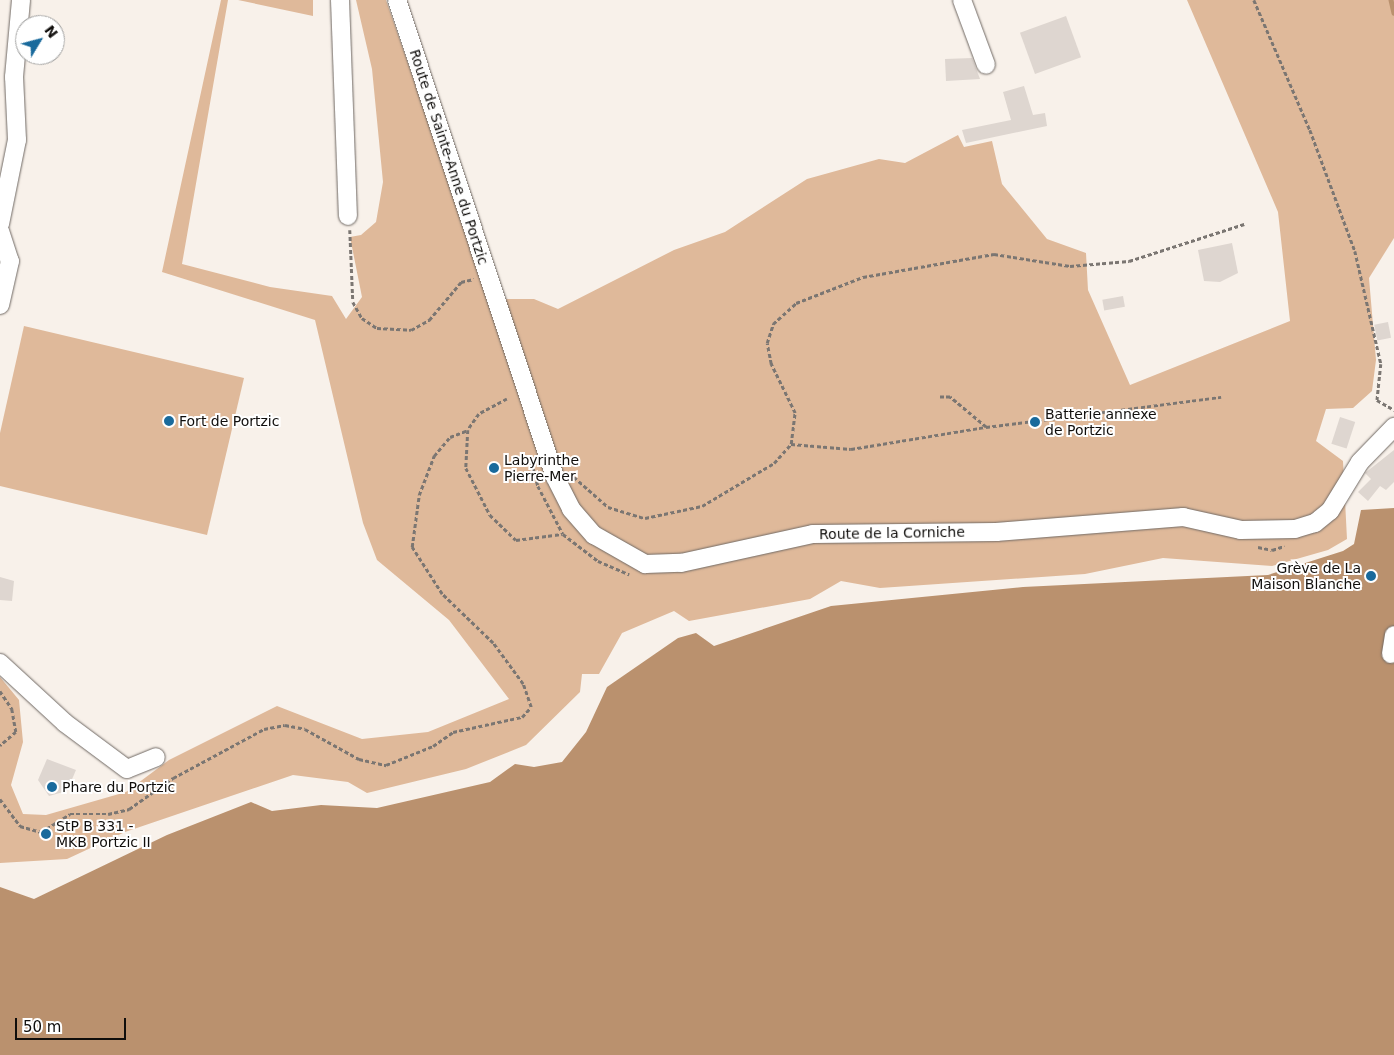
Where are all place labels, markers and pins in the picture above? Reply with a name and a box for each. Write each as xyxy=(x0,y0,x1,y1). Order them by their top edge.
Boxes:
place label: Batterie annexe de Portzic xyxy=(1045,406,1157,438)
place label: Fort de Portzic xyxy=(179,413,279,429)
marker: Fort de Portzic xyxy=(163,415,175,427)
marker: Batterie annexe de Portzic xyxy=(1029,416,1041,428)
place label: Labyrinthe Pierre-Mer xyxy=(504,452,579,484)
marker: Labyrinthe Pierre-Mer xyxy=(488,462,500,474)
place label: Grève de La Maison Blanche xyxy=(1251,560,1361,592)
marker: Grève de La Maison Blanche xyxy=(1365,570,1377,582)
place label: Phare du Portzic xyxy=(62,779,175,795)
marker: Phare du Portzic xyxy=(46,781,58,793)
place label: StP B 331 - MKB Portzic II xyxy=(56,818,151,850)
marker: StP B 331 - MKB Portzic II xyxy=(40,828,52,840)

